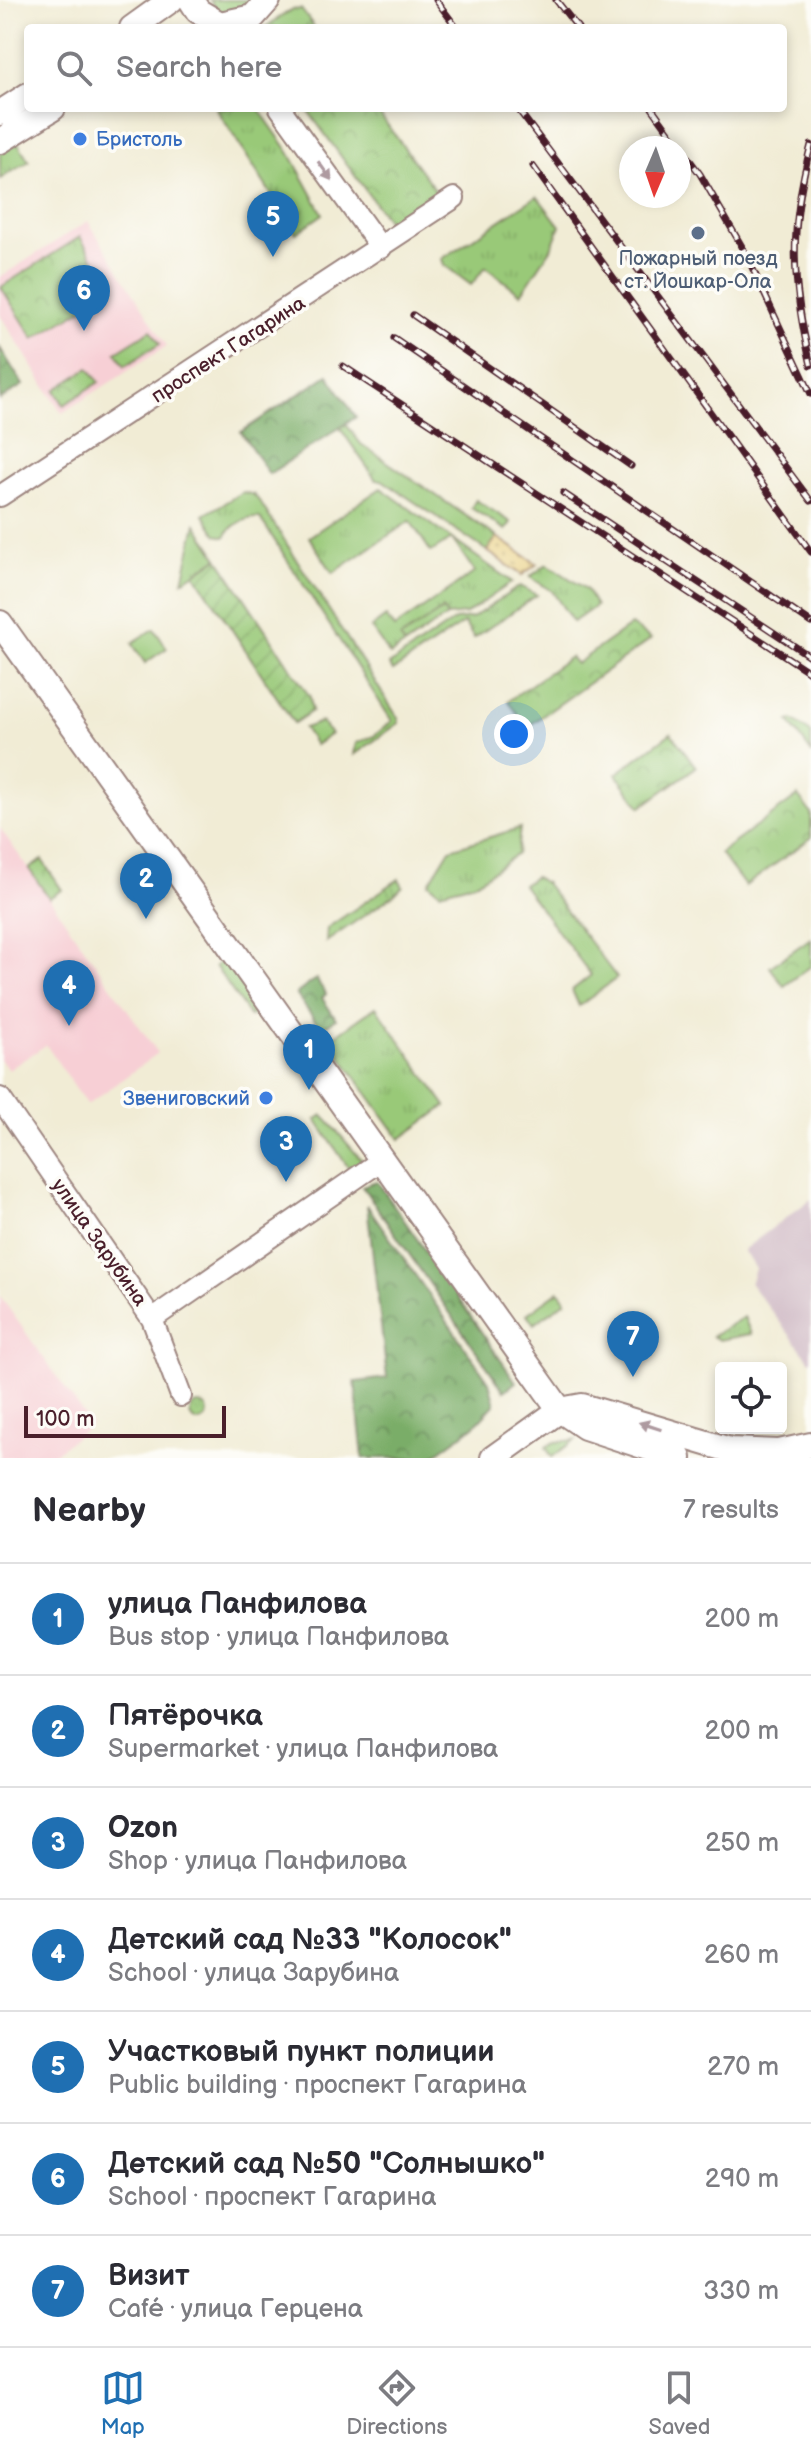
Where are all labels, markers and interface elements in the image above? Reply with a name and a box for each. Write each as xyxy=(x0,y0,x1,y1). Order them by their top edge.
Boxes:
search box xyxy=(24,24,787,112)
icon: search xyxy=(52,46,96,90)
text: Search here xyxy=(116,50,282,86)
place label: Бристоль xyxy=(96,128,183,152)
marker: Бристоль xyxy=(71,130,89,148)
north arrow xyxy=(619,136,691,208)
one-way arrow xyxy=(317,161,333,182)
pin: 5 xyxy=(247,191,299,257)
marker: Пожарный поезд ст. Йошкар-Ола xyxy=(689,224,707,242)
place label: Пожарный поезд ст. Йошкар-Ола xyxy=(618,247,778,294)
pin: 6 xyxy=(58,265,110,331)
street label: проспект Гагарина xyxy=(147,291,310,409)
your location xyxy=(494,714,534,754)
pin: 2 xyxy=(120,853,172,919)
pin: 4 xyxy=(43,960,95,1026)
pin: 1 xyxy=(283,1024,335,1090)
place label: Звениговский xyxy=(123,1087,250,1111)
marker: Звениговский xyxy=(257,1089,275,1107)
pin: 3 xyxy=(260,1116,312,1182)
street label: улица Зарубина xyxy=(46,1174,152,1311)
pin: 7 xyxy=(607,1311,659,1377)
map controls xyxy=(715,1362,787,1434)
button: locate xyxy=(715,1362,787,1434)
scale bar xyxy=(24,1402,226,1438)
text: 100 m xyxy=(36,1406,95,1433)
one-way arrow xyxy=(638,1419,662,1432)
text: Nearby xyxy=(32,1490,146,1531)
text: 7 results xyxy=(683,1495,779,1526)
text: улица Панфилова xyxy=(108,1586,367,1622)
text: 1 xyxy=(53,1604,63,1635)
text: 200 m xyxy=(705,1604,779,1635)
text: Bus stop · улица Панфилова xyxy=(108,1622,449,1653)
text: Пятёрочка xyxy=(108,1698,263,1734)
text: 2 xyxy=(50,1716,66,1747)
text: 200 m xyxy=(705,1716,779,1747)
text: Supermarket · улица Панфилова xyxy=(108,1734,498,1765)
text: Ozon xyxy=(108,1810,178,1846)
text: 3 xyxy=(50,1828,66,1859)
text: 250 m xyxy=(705,1828,779,1859)
text: Shop · улица Панфилова xyxy=(108,1846,407,1877)
text: Детский сад №33 "Колосок" xyxy=(108,1922,512,1958)
text: 4 xyxy=(50,1940,66,1971)
text: 260 m xyxy=(704,1940,779,1971)
text: School · улица Зарубина xyxy=(108,1958,399,1989)
text: Участковый пункт полиции xyxy=(108,2034,494,2070)
text: 5 xyxy=(50,2052,66,2083)
text: 270 m xyxy=(707,2052,779,2083)
text: Public building · проспект Гагарина xyxy=(108,2070,527,2101)
text: Детский сад №50 "Солнышко" xyxy=(108,2146,545,2182)
text: 6 xyxy=(50,2164,66,2195)
text: 290 m xyxy=(705,2164,779,2195)
text: School · проспект Гагарина xyxy=(108,2182,437,2213)
text: Визит xyxy=(108,2258,190,2294)
text: 7 xyxy=(51,2276,65,2307)
text: 330 m xyxy=(703,2276,779,2307)
text: Café · улица Герцена xyxy=(108,2294,363,2325)
tab: Map xyxy=(101,2366,145,2441)
tab: Directions xyxy=(346,2366,447,2441)
tab: Saved xyxy=(649,2366,710,2441)

